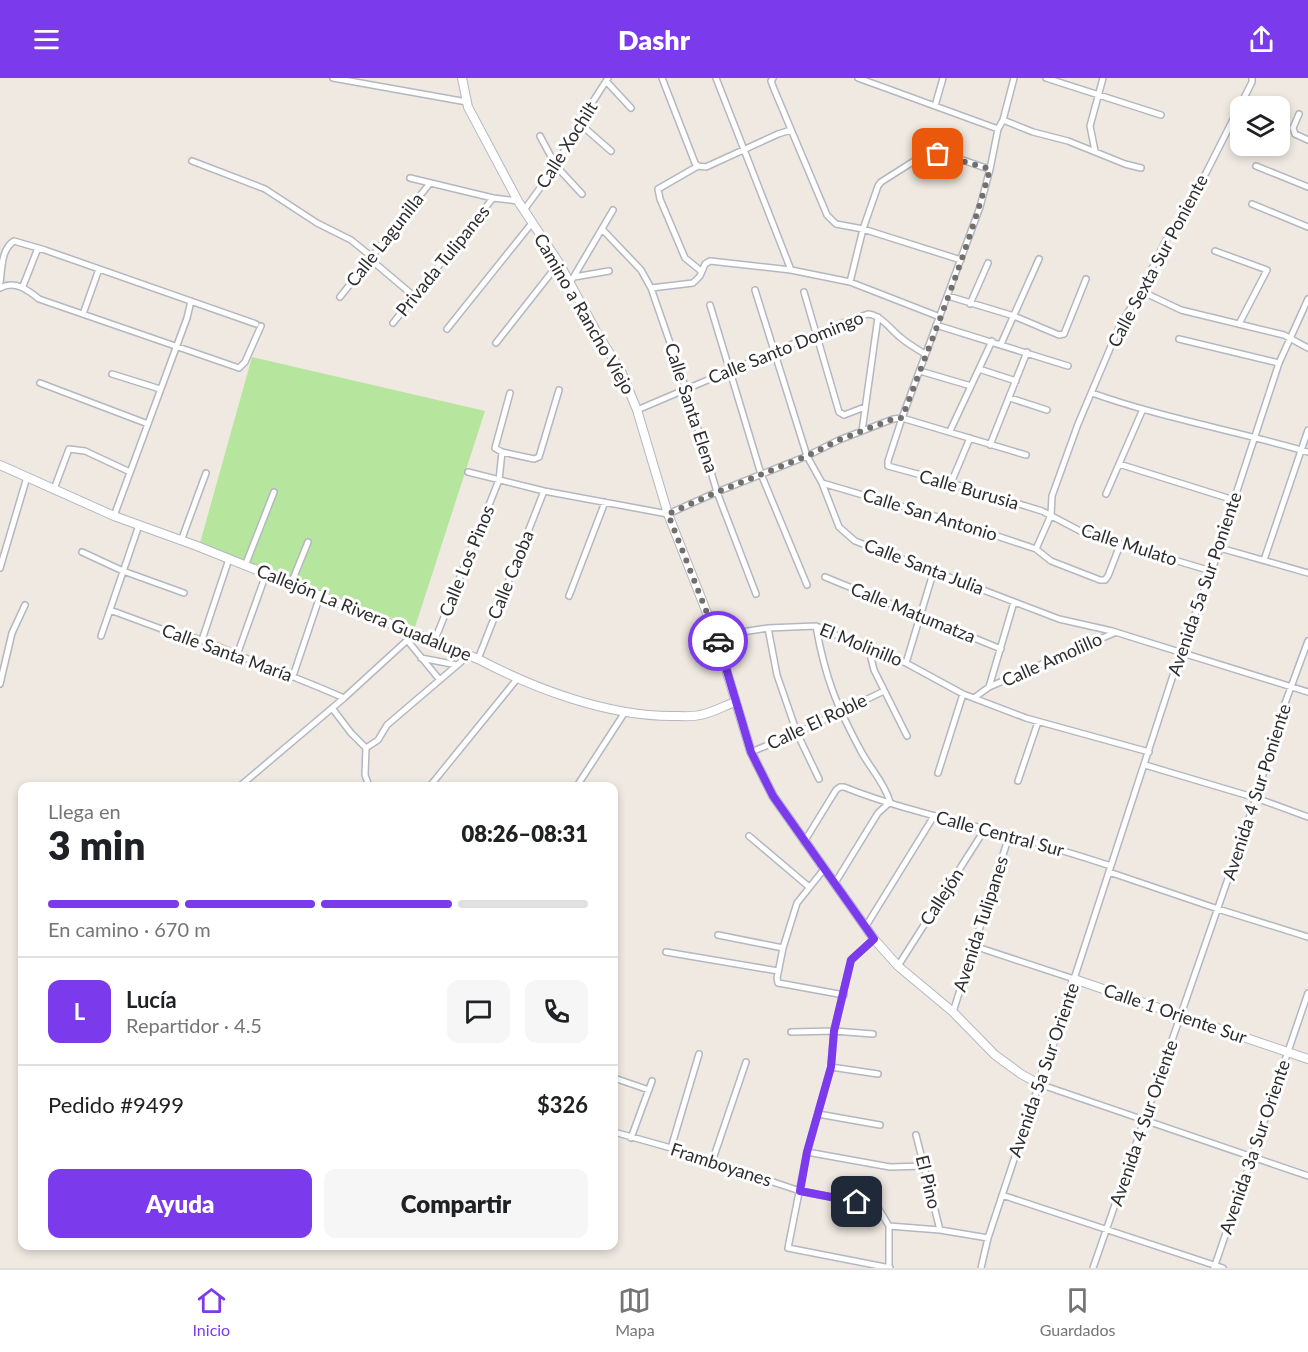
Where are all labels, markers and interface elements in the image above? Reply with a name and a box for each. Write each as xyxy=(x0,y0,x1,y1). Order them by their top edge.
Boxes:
icon: menu xyxy=(30,23,63,56)
text: Dashr xyxy=(618,23,690,56)
icon: share xyxy=(1245,23,1278,56)
street label: Calle Xochilt xyxy=(531,96,602,192)
map controls xyxy=(1230,96,1290,156)
button: layers xyxy=(1230,96,1290,156)
pin xyxy=(912,128,963,179)
icon: bag xyxy=(921,137,954,170)
street label: Calle Sexta Sur Poniente xyxy=(1102,170,1212,351)
street label: Calle Lagunilla xyxy=(341,188,428,291)
street label: Privada Tulipanes xyxy=(391,200,494,320)
street label: Camino a Rancho Viejo xyxy=(530,229,640,398)
street label: Calle Santo Domingo xyxy=(705,306,867,388)
street label: Calle Santa Elena xyxy=(661,340,723,475)
street label: Calle Burusia xyxy=(917,464,1022,514)
street label: Calle San Antonio xyxy=(860,483,1000,545)
street label: Avenida 5a Sur Poniente xyxy=(1162,489,1246,678)
street label: Calle Los Pinos xyxy=(434,502,498,619)
street label: Calle Mulato xyxy=(1078,518,1180,570)
street label: Calle Caoba xyxy=(482,527,538,622)
street label: Calle Santa Julia xyxy=(861,533,987,599)
street label: Callejón La Rivera Guadalupe xyxy=(254,559,475,665)
street label: Calle Matumatza xyxy=(848,577,979,647)
courier xyxy=(688,611,748,671)
street label: El Molinillo xyxy=(817,617,906,671)
street label: Calle Santa María xyxy=(159,618,296,686)
icon: car xyxy=(702,625,735,658)
street label: Calle Amolillo xyxy=(998,627,1105,691)
street label: Calle El Roble xyxy=(763,688,870,754)
street label: Avenida 4 Sur Poniente xyxy=(1217,701,1295,882)
text: Llega en xyxy=(48,799,121,823)
street label: Calle Central Sur xyxy=(934,805,1067,861)
text: 08:26–08:31 xyxy=(462,820,588,847)
text: 3 min xyxy=(48,822,145,868)
street label: Avenida Tulipanes xyxy=(948,853,1012,994)
street label: Callejón xyxy=(915,864,968,929)
text: En camino · 670 m xyxy=(48,917,211,941)
street label: Calle 1 Oriente Sur xyxy=(1101,978,1250,1048)
button: chat xyxy=(447,980,510,1043)
button: phone xyxy=(525,980,588,1043)
street label: Avenida 5a Sur Oriente xyxy=(1003,980,1083,1160)
text: Lucía xyxy=(126,986,177,1013)
text: L xyxy=(74,998,85,1025)
text: Repartidor · 4.5 xyxy=(126,1013,262,1037)
street label: Avenida 4 Sur Oriente xyxy=(1104,1037,1182,1208)
street label: Avenida 3a Sur Oriente xyxy=(1214,1057,1294,1237)
text: Pedido #9499 xyxy=(48,1091,184,1118)
text: $326 xyxy=(537,1091,588,1118)
street label: Framboyanes xyxy=(668,1137,775,1191)
street label: El Pino xyxy=(912,1153,946,1211)
button: Ayuda xyxy=(48,1169,312,1238)
button: Compartir xyxy=(324,1169,588,1238)
pin xyxy=(831,1176,882,1227)
icon: home xyxy=(840,1185,873,1218)
tab: Inicio xyxy=(193,1284,230,1339)
tab: Mapa xyxy=(615,1284,655,1339)
tab: Guardados xyxy=(1040,1284,1116,1339)

